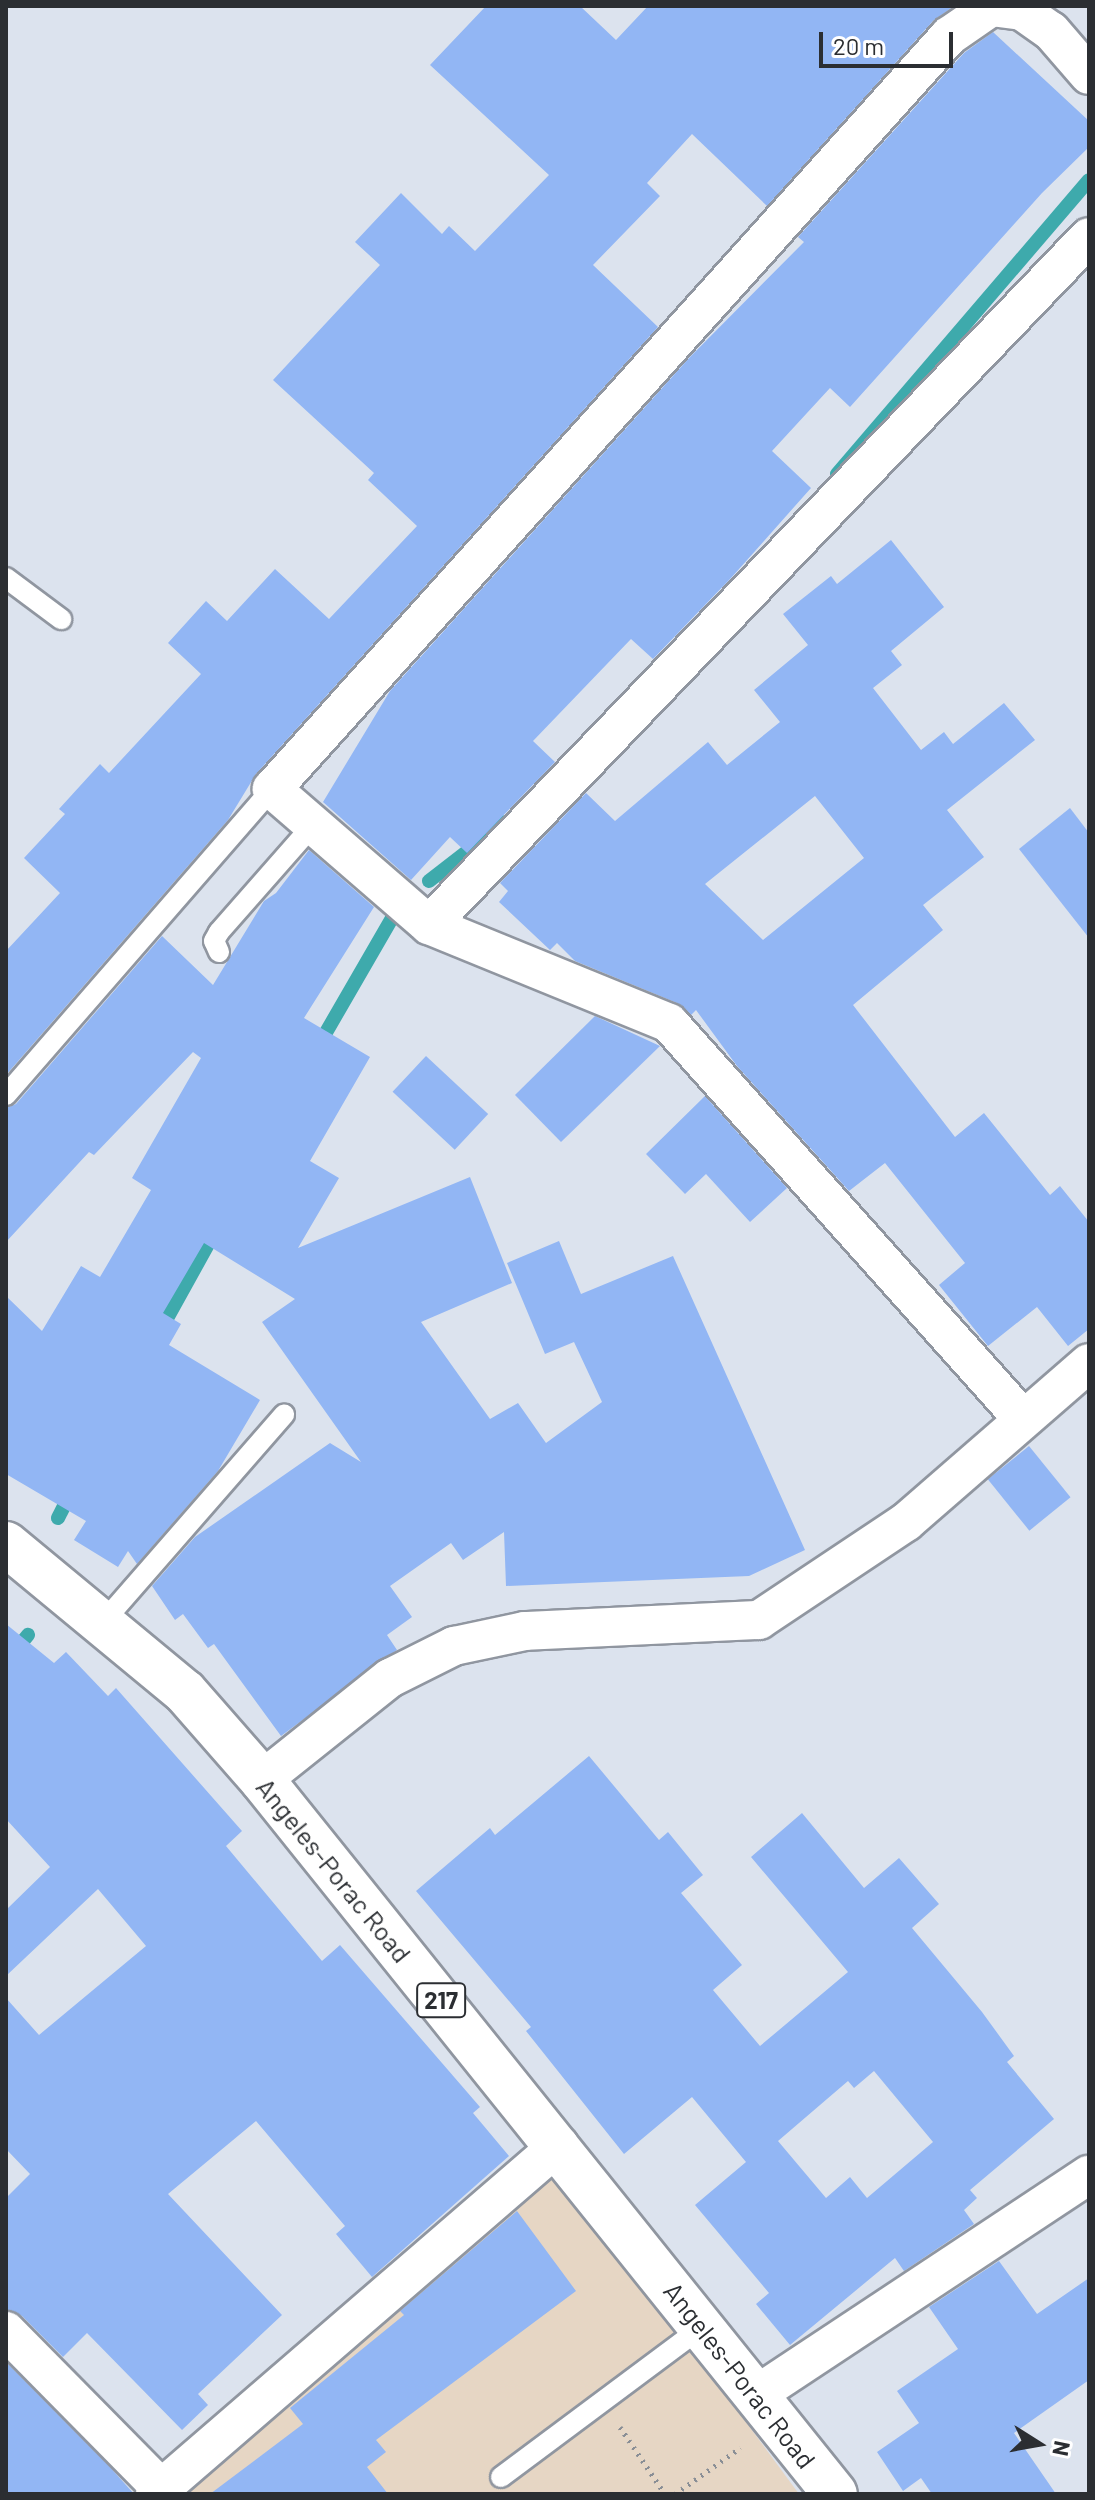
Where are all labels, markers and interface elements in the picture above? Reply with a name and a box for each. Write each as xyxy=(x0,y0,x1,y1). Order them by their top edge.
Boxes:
scale bar xyxy=(823,16,957,66)
text: 20 m xyxy=(833,31,884,60)
street label: Angeles-Porac Road xyxy=(250,1772,418,1968)
road number: 217 xyxy=(415,1980,467,2020)
street label: Angeles-Porac Road xyxy=(658,2276,822,2474)
north arrow xyxy=(999,2404,1079,2484)
text: N xyxy=(1048,2439,1077,2458)

